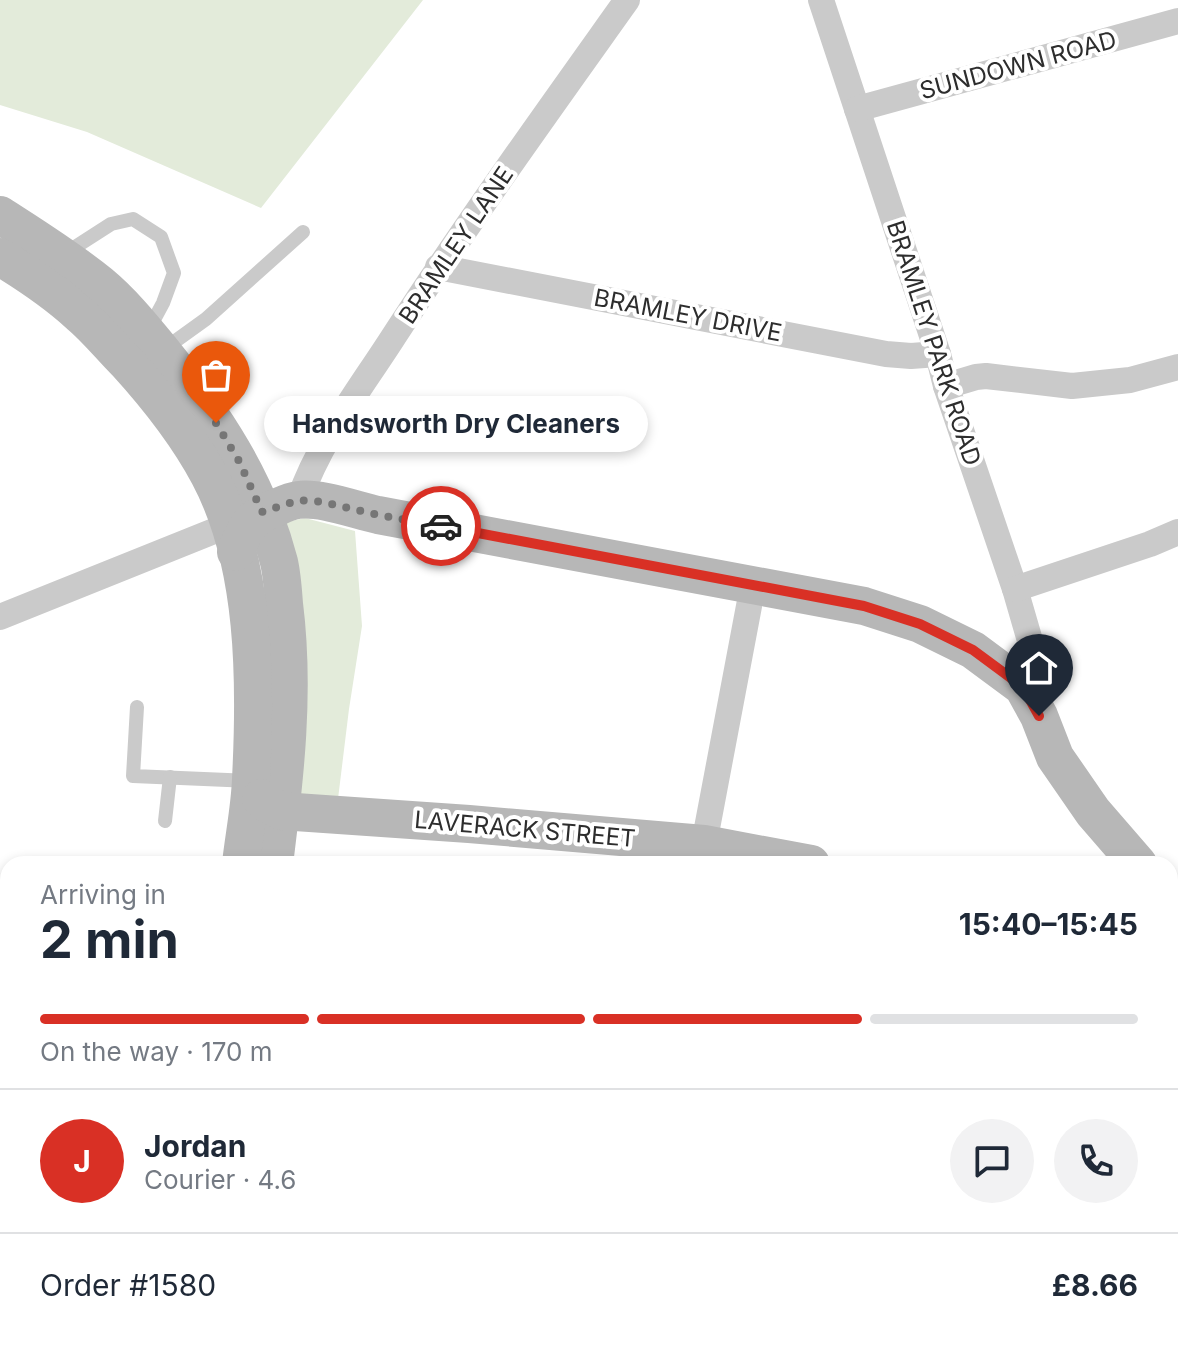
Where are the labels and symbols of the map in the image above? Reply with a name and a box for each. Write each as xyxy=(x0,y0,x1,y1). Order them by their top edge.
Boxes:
street label: SUNDOWN ROAD xyxy=(917,25,1119,105)
street label: BRAMLEY LANE xyxy=(393,161,519,329)
street label: BRAMLEY PARK ROAD xyxy=(881,217,987,469)
street label: BRAMLEY DRIVE xyxy=(592,283,784,347)
pin xyxy=(182,341,250,423)
callout: Handsworth Dry Cleaners xyxy=(264,395,648,451)
courier xyxy=(401,486,481,566)
pin xyxy=(1005,634,1073,716)
street label: LAVERACK STREET xyxy=(413,805,637,853)

